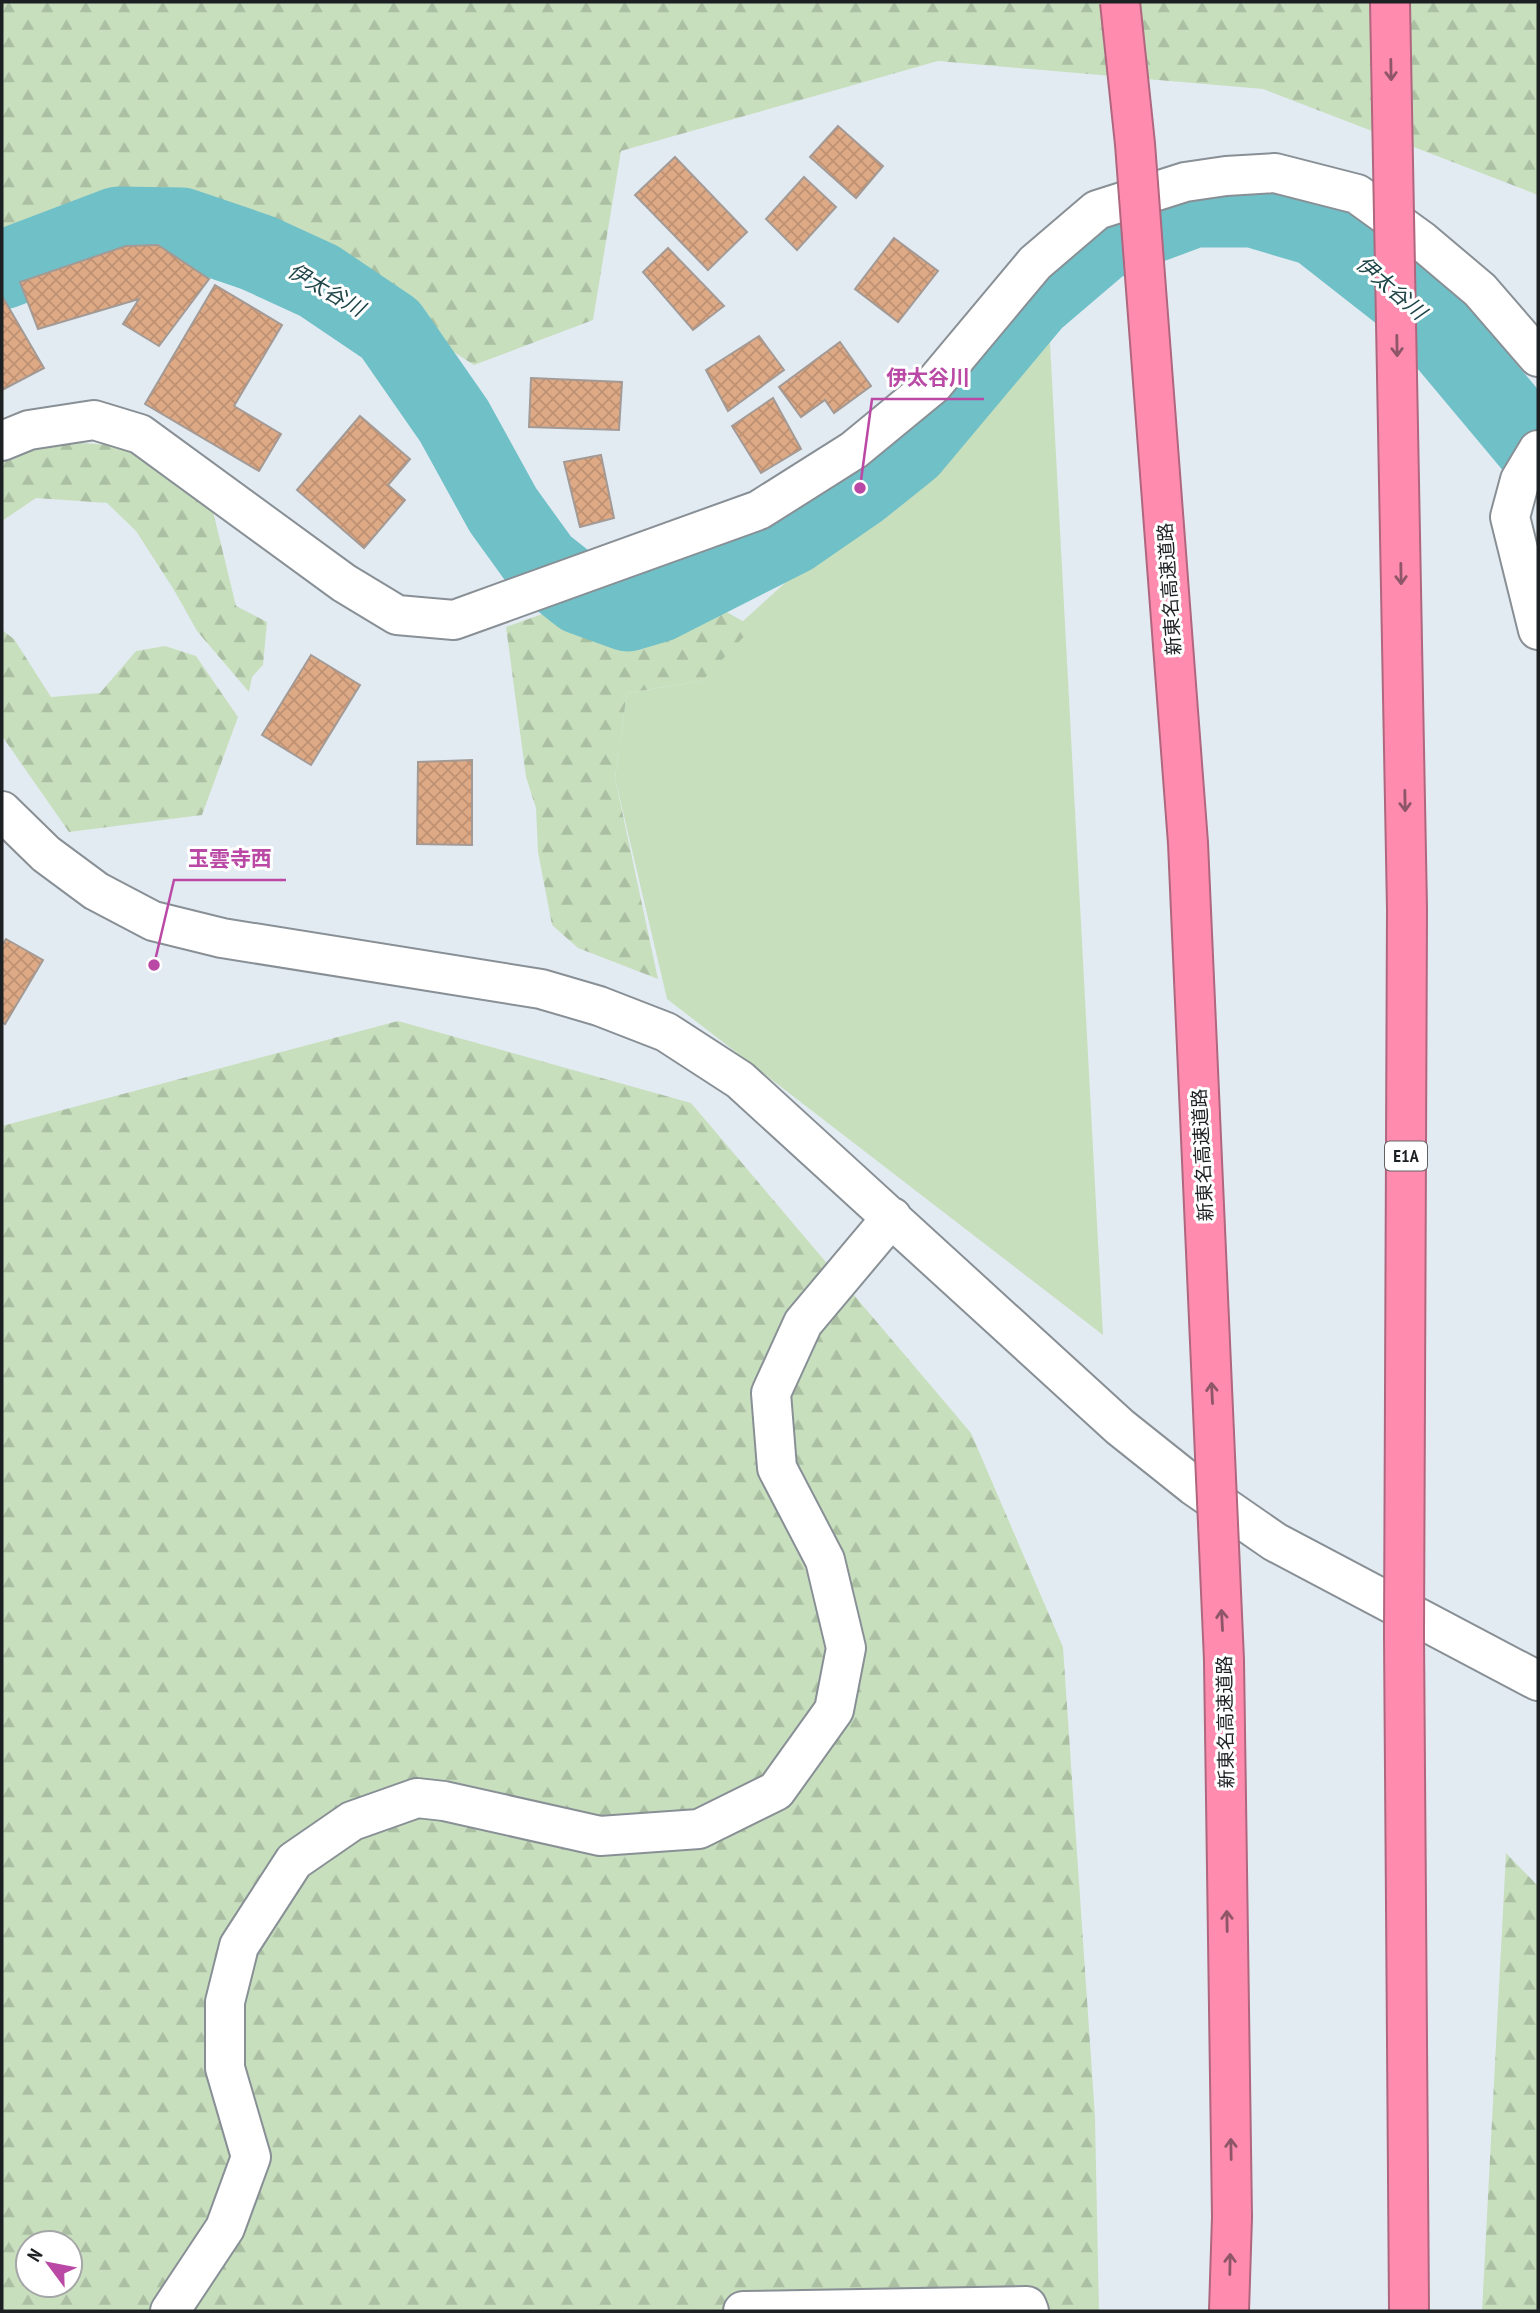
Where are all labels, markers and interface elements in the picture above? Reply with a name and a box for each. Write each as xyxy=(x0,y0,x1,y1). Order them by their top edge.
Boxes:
one-way arrow xyxy=(1385,58,1398,81)
water label: 伊太谷川 xyxy=(1351,250,1433,327)
water label: 伊太谷川 xyxy=(283,257,371,323)
one-way arrow xyxy=(1390,335,1404,358)
callout: 伊太谷川 xyxy=(872,357,984,399)
text: 伊太谷川 xyxy=(886,364,970,391)
street label: 新東名高速道路 xyxy=(1152,522,1186,656)
one-way arrow xyxy=(1394,562,1408,585)
one-way arrow xyxy=(1398,790,1412,813)
callout: 玉雲寺西 xyxy=(174,838,286,880)
text: 玉雲寺西 xyxy=(188,845,272,872)
street label: 新東名高速道路 xyxy=(1187,1088,1217,1222)
road number: E1A xyxy=(1385,1142,1427,1170)
one-way arrow xyxy=(1206,1382,1219,1405)
one-way arrow xyxy=(1216,1609,1229,1632)
street label: 新東名高速道路 xyxy=(1212,1655,1238,1789)
one-way arrow xyxy=(1221,1910,1234,1933)
one-way arrow xyxy=(1224,2137,1237,2160)
north arrow xyxy=(14,2229,84,2299)
text: N xyxy=(22,2244,47,2266)
one-way arrow xyxy=(1224,2253,1237,2276)

